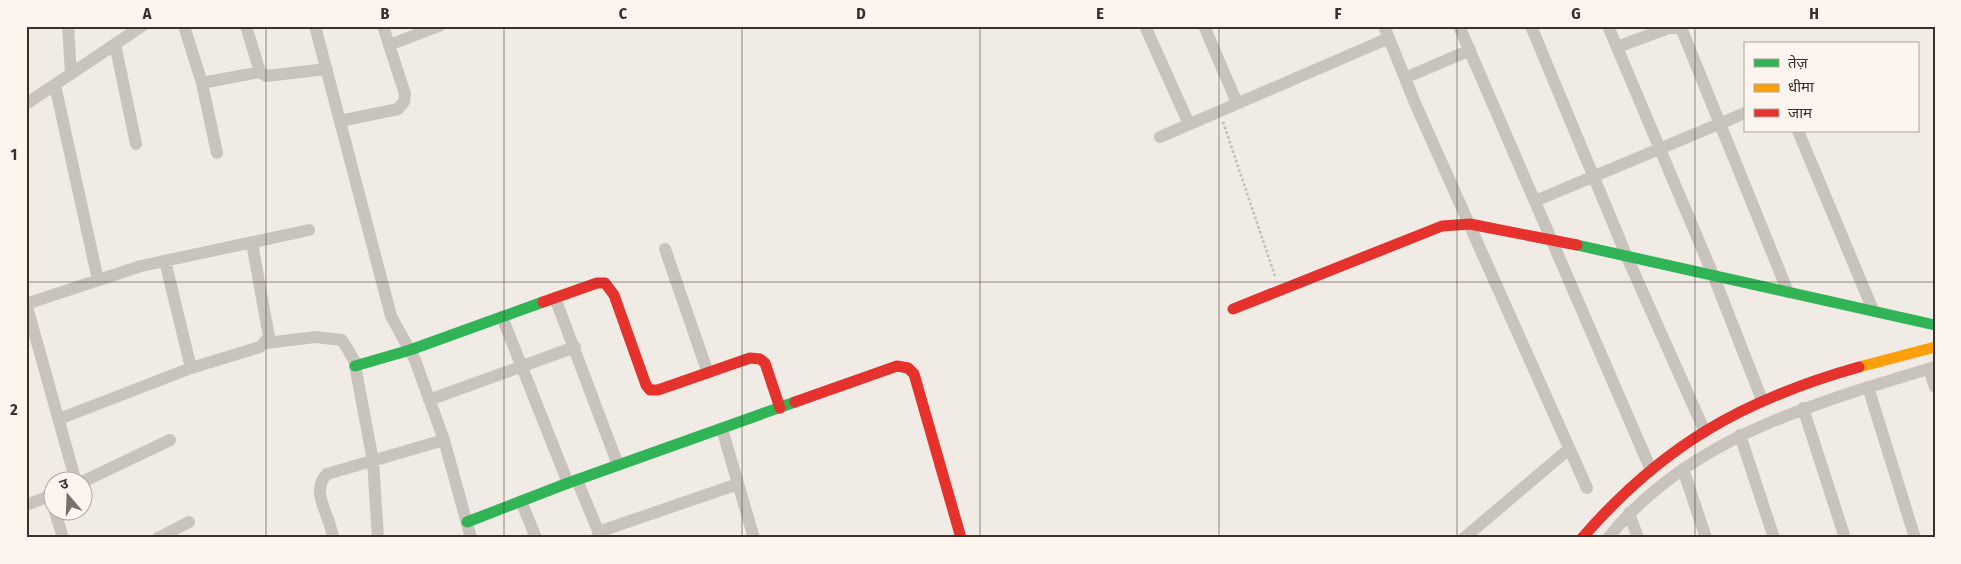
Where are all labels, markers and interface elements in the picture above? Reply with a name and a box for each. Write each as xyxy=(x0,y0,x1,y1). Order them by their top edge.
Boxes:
text: A xyxy=(142,4,152,23)
text: B xyxy=(381,4,390,23)
text: C xyxy=(619,4,628,23)
text: D xyxy=(856,4,866,23)
text: E xyxy=(1096,4,1104,23)
text: F xyxy=(1334,4,1342,23)
text: G xyxy=(1571,4,1581,23)
text: H xyxy=(1809,4,1819,23)
legend xyxy=(1744,42,1918,132)
text: तेज़ xyxy=(1788,54,1809,72)
text: धीमा xyxy=(1788,78,1815,96)
text: जाम xyxy=(1788,104,1813,122)
text: 1 xyxy=(11,145,17,164)
text: 2 xyxy=(9,400,18,419)
north arrow xyxy=(42,472,92,522)
text: उ xyxy=(57,475,71,494)

